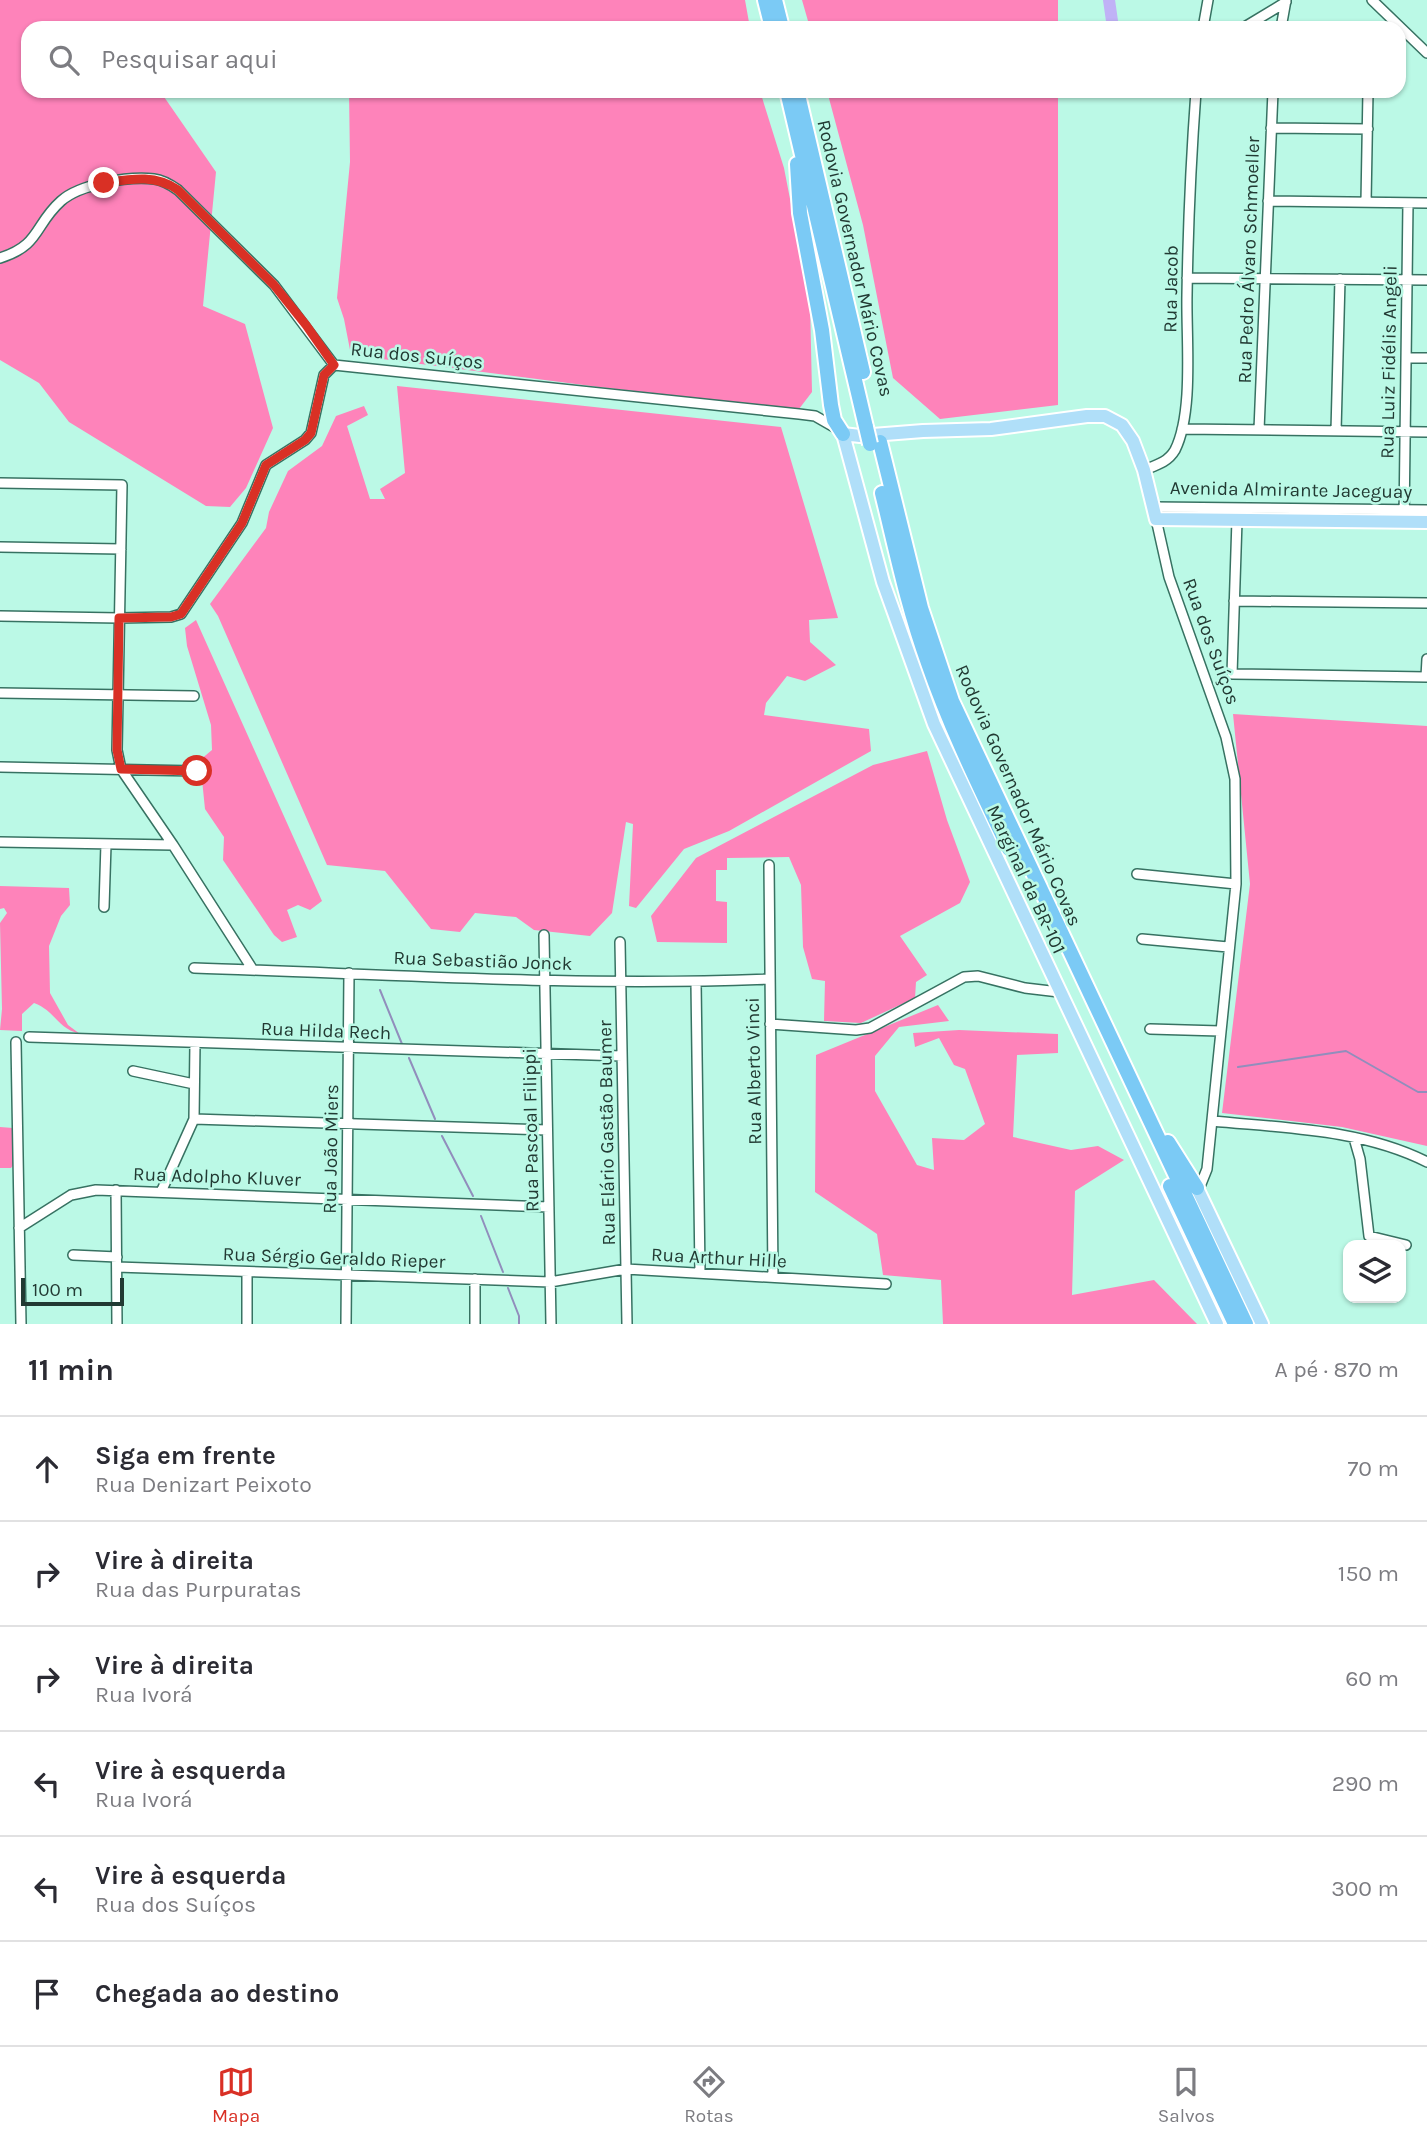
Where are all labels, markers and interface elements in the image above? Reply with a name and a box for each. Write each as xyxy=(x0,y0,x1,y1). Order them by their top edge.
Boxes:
search box xyxy=(21,21,1406,98)
icon: search xyxy=(45,41,83,79)
text: Pesquisar aqui xyxy=(101,44,278,75)
street label: Rodovia Governador Mário Covas xyxy=(812,118,898,399)
street label: Rua Pedro Álvaro Schmoeller xyxy=(1233,136,1264,384)
route end xyxy=(88,167,119,198)
street label: Rua Jacob xyxy=(1159,245,1183,333)
street label: Rua Luiz Fidélis Angeli xyxy=(1376,265,1402,459)
street label: Rua dos Suíços xyxy=(350,338,484,374)
street label: Avenida Almirante Jaceguay xyxy=(1170,477,1412,503)
street label: Rua dos Suíços xyxy=(1178,575,1244,708)
street label: Rodovia Governador Mário Covas xyxy=(950,661,1086,929)
route start xyxy=(181,755,212,786)
street label: Marginal da BR-101 xyxy=(982,802,1070,957)
street label: Rua Sebastião Jonck xyxy=(393,947,573,975)
street label: Rua Alberto Vinci xyxy=(742,997,766,1145)
street label: Rua Hilda Rech xyxy=(260,1018,392,1044)
street label: Rua Elário Gastão Baumer xyxy=(594,1020,620,1246)
street label: Rua Pascoal Filippi xyxy=(519,1048,543,1212)
street label: Rua João Miers xyxy=(319,1084,343,1214)
street label: Rua Adolpho Kluver xyxy=(133,1163,301,1191)
map controls xyxy=(1343,1240,1406,1303)
button: layers xyxy=(1343,1240,1406,1303)
street label: Rua Sérgio Geraldo Rieper xyxy=(222,1243,446,1273)
street label: Rua Arthur Hille xyxy=(650,1243,788,1273)
scale bar xyxy=(21,1275,124,1307)
text: 100 m xyxy=(32,1279,83,1301)
text: 11 min xyxy=(28,1352,114,1388)
text: A pé · 870 m xyxy=(1274,1356,1399,1383)
text: Siga em frente xyxy=(95,1440,276,1471)
icon: ahead xyxy=(28,1450,66,1488)
text: 70 m xyxy=(1348,1455,1399,1482)
text: Rua Denizart Peixoto xyxy=(95,1471,312,1498)
text: Vire à direita xyxy=(95,1545,254,1576)
icon: right xyxy=(28,1555,66,1593)
text: 150 m xyxy=(1338,1560,1399,1587)
text: Rua das Purpuratas xyxy=(95,1576,302,1603)
text: Vire à direita xyxy=(95,1650,254,1681)
icon: right xyxy=(28,1660,66,1698)
text: 60 m xyxy=(1345,1665,1399,1692)
text: Rua Ivorá xyxy=(95,1681,193,1708)
text: Vire à esquerda xyxy=(95,1755,286,1786)
icon: left xyxy=(28,1765,66,1803)
text: 290 m xyxy=(1332,1770,1399,1797)
text: Rua Ivorá xyxy=(95,1786,193,1813)
text: Vire à esquerda xyxy=(95,1860,286,1891)
icon: left xyxy=(28,1870,66,1908)
text: 300 m xyxy=(1331,1875,1399,1902)
text: Rua dos Suíços xyxy=(95,1891,256,1918)
icon: arrive xyxy=(28,1975,66,2013)
text: Chegada ao destino xyxy=(95,1978,339,2009)
tab: Mapa xyxy=(212,2063,260,2127)
tab: Rotas xyxy=(684,2063,734,2127)
tab: Salvos xyxy=(1158,2063,1215,2127)

